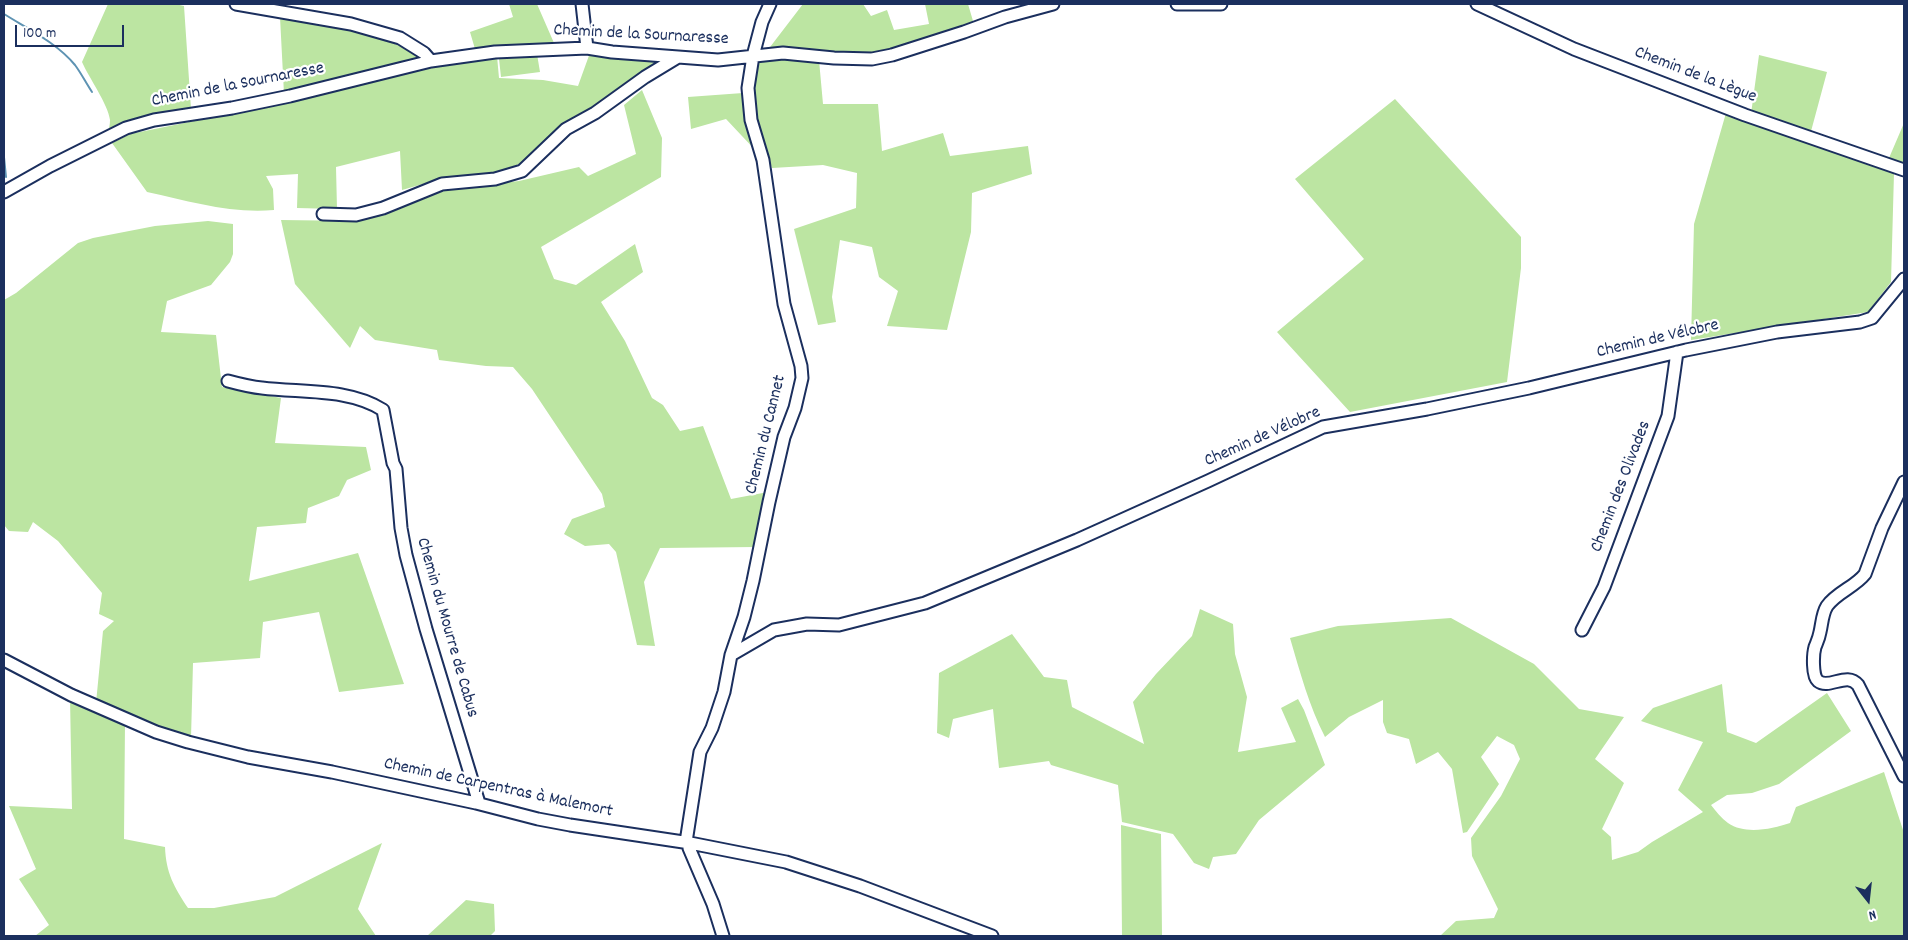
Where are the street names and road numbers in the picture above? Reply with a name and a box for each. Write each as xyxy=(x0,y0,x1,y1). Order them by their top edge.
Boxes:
street label: Chemin de la Sournaresse xyxy=(553,21,729,51)
street label: Chemin de la Lègue xyxy=(1631,43,1759,109)
street label: Chemin de la Sournaresse xyxy=(150,59,326,113)
street label: Chemin de Vélobre xyxy=(1595,315,1721,365)
street label: Chemin du Cannet xyxy=(742,373,792,497)
street label: Chemin de Vélobre xyxy=(1202,403,1324,473)
street label: Chemin des Olivades xyxy=(1587,418,1657,556)
street label: Chemin du Mourre de Cabus xyxy=(410,536,482,720)
street label: Chemin de Carpentras à Malemort xyxy=(381,754,615,824)

